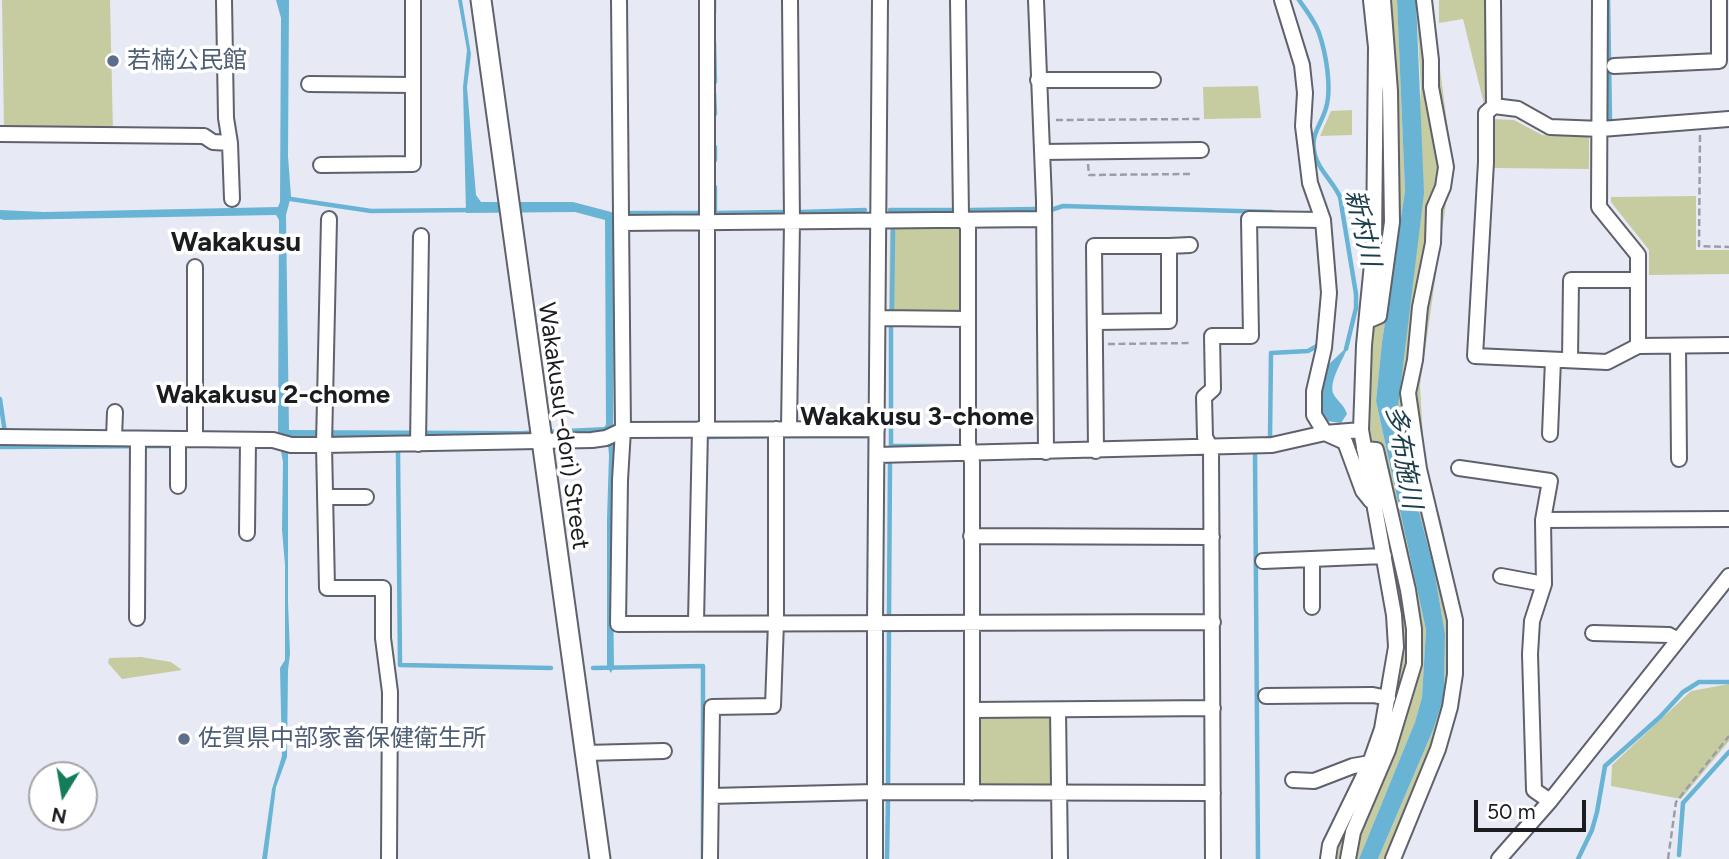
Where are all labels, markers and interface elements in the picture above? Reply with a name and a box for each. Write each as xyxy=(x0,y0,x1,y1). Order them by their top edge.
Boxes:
place label: 若楠公民館 xyxy=(127,47,247,75)
marker: 若楠公民館 xyxy=(105,53,121,69)
water label: 新村川 xyxy=(1338,186,1386,270)
district label: Wakakusu xyxy=(171,226,301,260)
street label: Wakakusu(-dori) Street xyxy=(531,301,595,551)
district label: Wakakusu 2-chome xyxy=(156,379,390,411)
district label: Wakakusu 3-chome xyxy=(800,401,1034,433)
water label: 多布施川 xyxy=(1379,403,1427,511)
place label: 佐賀県中部家畜保健衛生所 xyxy=(198,725,486,753)
marker: 佐賀県中部家畜保健衛生所 xyxy=(176,731,192,747)
north arrow xyxy=(28,761,98,831)
scale bar xyxy=(1477,786,1589,830)
text: 50 m xyxy=(1487,799,1536,824)
text: N xyxy=(50,802,69,828)

